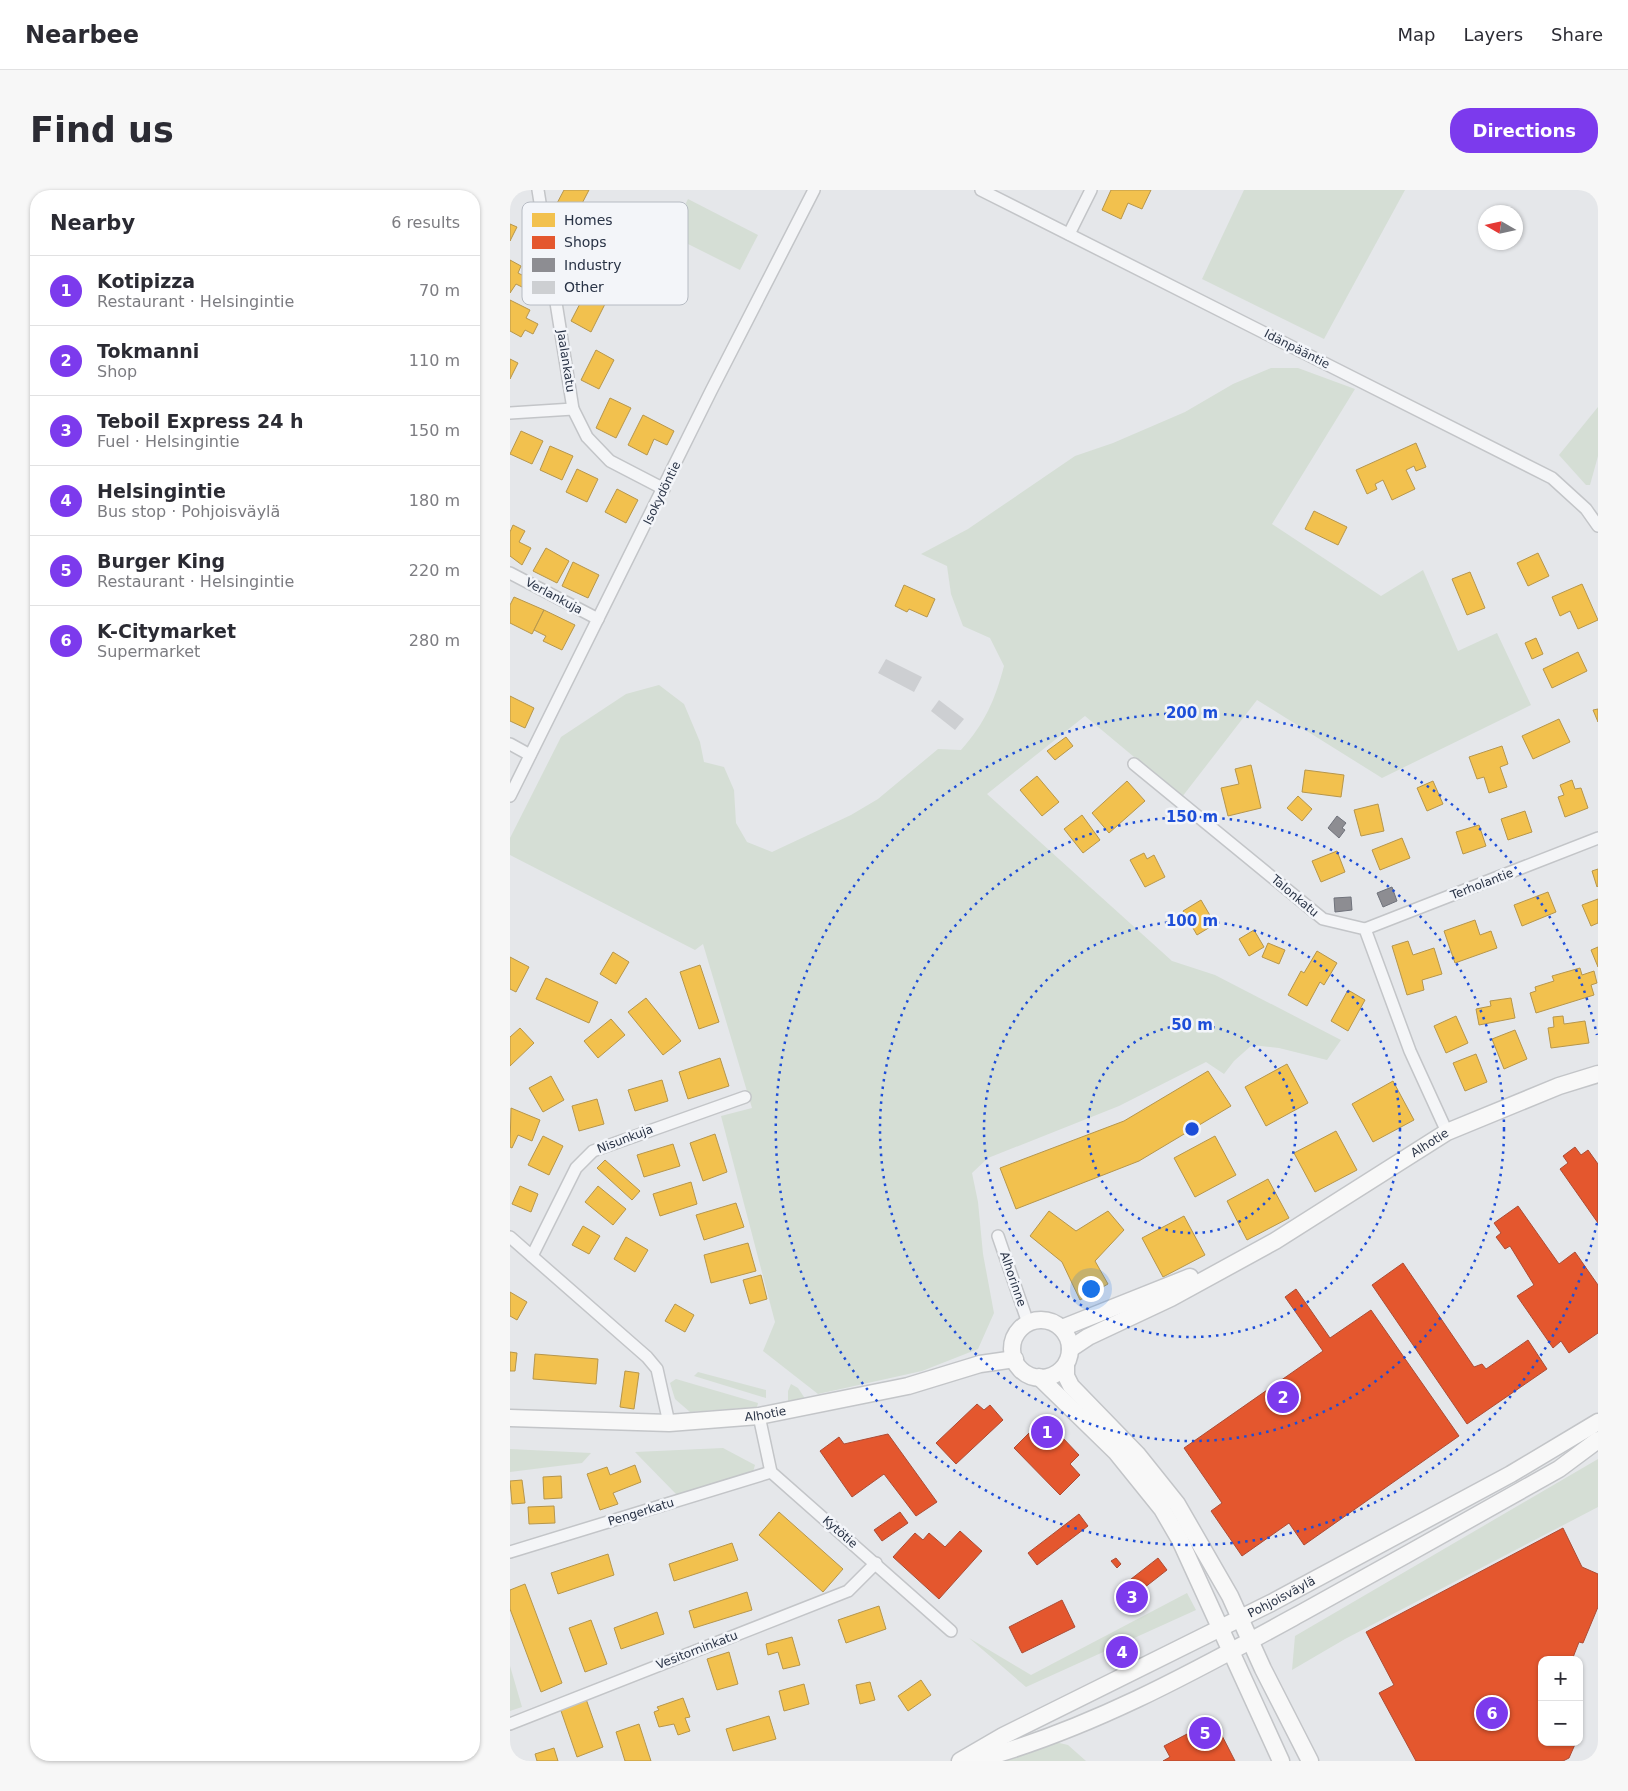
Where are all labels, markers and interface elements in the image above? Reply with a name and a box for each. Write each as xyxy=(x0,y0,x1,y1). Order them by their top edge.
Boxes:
text: Nearbee xyxy=(25,21,139,49)
text: Map xyxy=(1397,24,1435,45)
text: Layers xyxy=(1463,24,1523,45)
text: Share xyxy=(1551,24,1603,45)
button: Directions xyxy=(1450,108,1598,153)
text: Find us xyxy=(30,110,174,150)
legend xyxy=(522,202,688,305)
north arrow xyxy=(1478,205,1523,250)
text: Nearby xyxy=(50,211,135,235)
text: Homes xyxy=(564,212,613,228)
text: 6 results xyxy=(391,213,460,232)
text: Shops xyxy=(564,234,607,250)
text: Industry xyxy=(564,257,622,273)
text: Kotipizza xyxy=(97,270,195,292)
text: Other xyxy=(564,279,604,295)
text: 1 xyxy=(60,281,72,300)
text: 70 m xyxy=(419,281,460,300)
text: Restaurant · Helsingintie xyxy=(97,292,294,311)
street label: Idänpääntie xyxy=(1262,327,1332,371)
street label: Jaalankatu xyxy=(554,328,578,393)
text: Tokmanni xyxy=(97,340,199,362)
text: 2 xyxy=(60,351,72,370)
text: 110 m xyxy=(409,351,460,370)
text: Shop xyxy=(97,362,137,381)
text: Teboil Express 24 h xyxy=(97,410,304,432)
text: 3 xyxy=(60,421,72,440)
text: 150 m xyxy=(409,421,460,440)
text: Fuel · Helsingintie xyxy=(97,432,240,451)
street label: Isokydöntie xyxy=(641,459,683,527)
text: Helsingintie xyxy=(97,480,226,502)
text: 4 xyxy=(60,491,72,510)
text: 180 m xyxy=(409,491,460,510)
text: Bus stop · Pohjoisväylä xyxy=(97,502,280,521)
text: Burger King xyxy=(97,550,225,572)
text: 5 xyxy=(60,561,72,580)
text: 220 m xyxy=(409,561,460,580)
text: Restaurant · Helsingintie xyxy=(97,572,294,591)
street label: Verlankuja xyxy=(523,575,585,617)
text: K-Citymarket xyxy=(97,620,236,642)
text: 6 xyxy=(60,631,72,650)
text: 280 m xyxy=(409,631,460,650)
text: Supermarket xyxy=(97,642,200,661)
text: 200 m xyxy=(1166,704,1218,722)
text: 150 m xyxy=(1166,808,1218,826)
street label: Terholantie xyxy=(1448,866,1515,903)
street label: Talonkatu xyxy=(1268,872,1321,920)
text: 100 m xyxy=(1166,912,1218,930)
text: 50 m xyxy=(1171,1016,1213,1034)
centre of rings xyxy=(1183,1120,1201,1138)
street label: Nisunkuja xyxy=(595,1122,655,1156)
street label: Alhotie xyxy=(1408,1126,1451,1160)
street label: Alhorinne xyxy=(997,1250,1029,1308)
your location xyxy=(1078,1276,1104,1302)
pin: 2 xyxy=(1267,1378,1299,1416)
street label: Alhotie xyxy=(744,1404,787,1424)
pin: 1 xyxy=(1031,1413,1063,1451)
street label: Pengerkatu xyxy=(606,1495,676,1529)
street label: Kytötie xyxy=(820,1513,860,1551)
street label: Pohjoisväylä xyxy=(1245,1574,1318,1620)
pin: 3 xyxy=(1116,1578,1148,1616)
street label: Vesitorninkatu xyxy=(654,1628,740,1672)
pin: 4 xyxy=(1106,1633,1138,1671)
map controls xyxy=(1538,1656,1583,1746)
button: + xyxy=(1538,1656,1583,1701)
pin: 6 xyxy=(1476,1694,1508,1732)
button: − xyxy=(1538,1701,1583,1746)
pin: 5 xyxy=(1189,1714,1221,1752)

